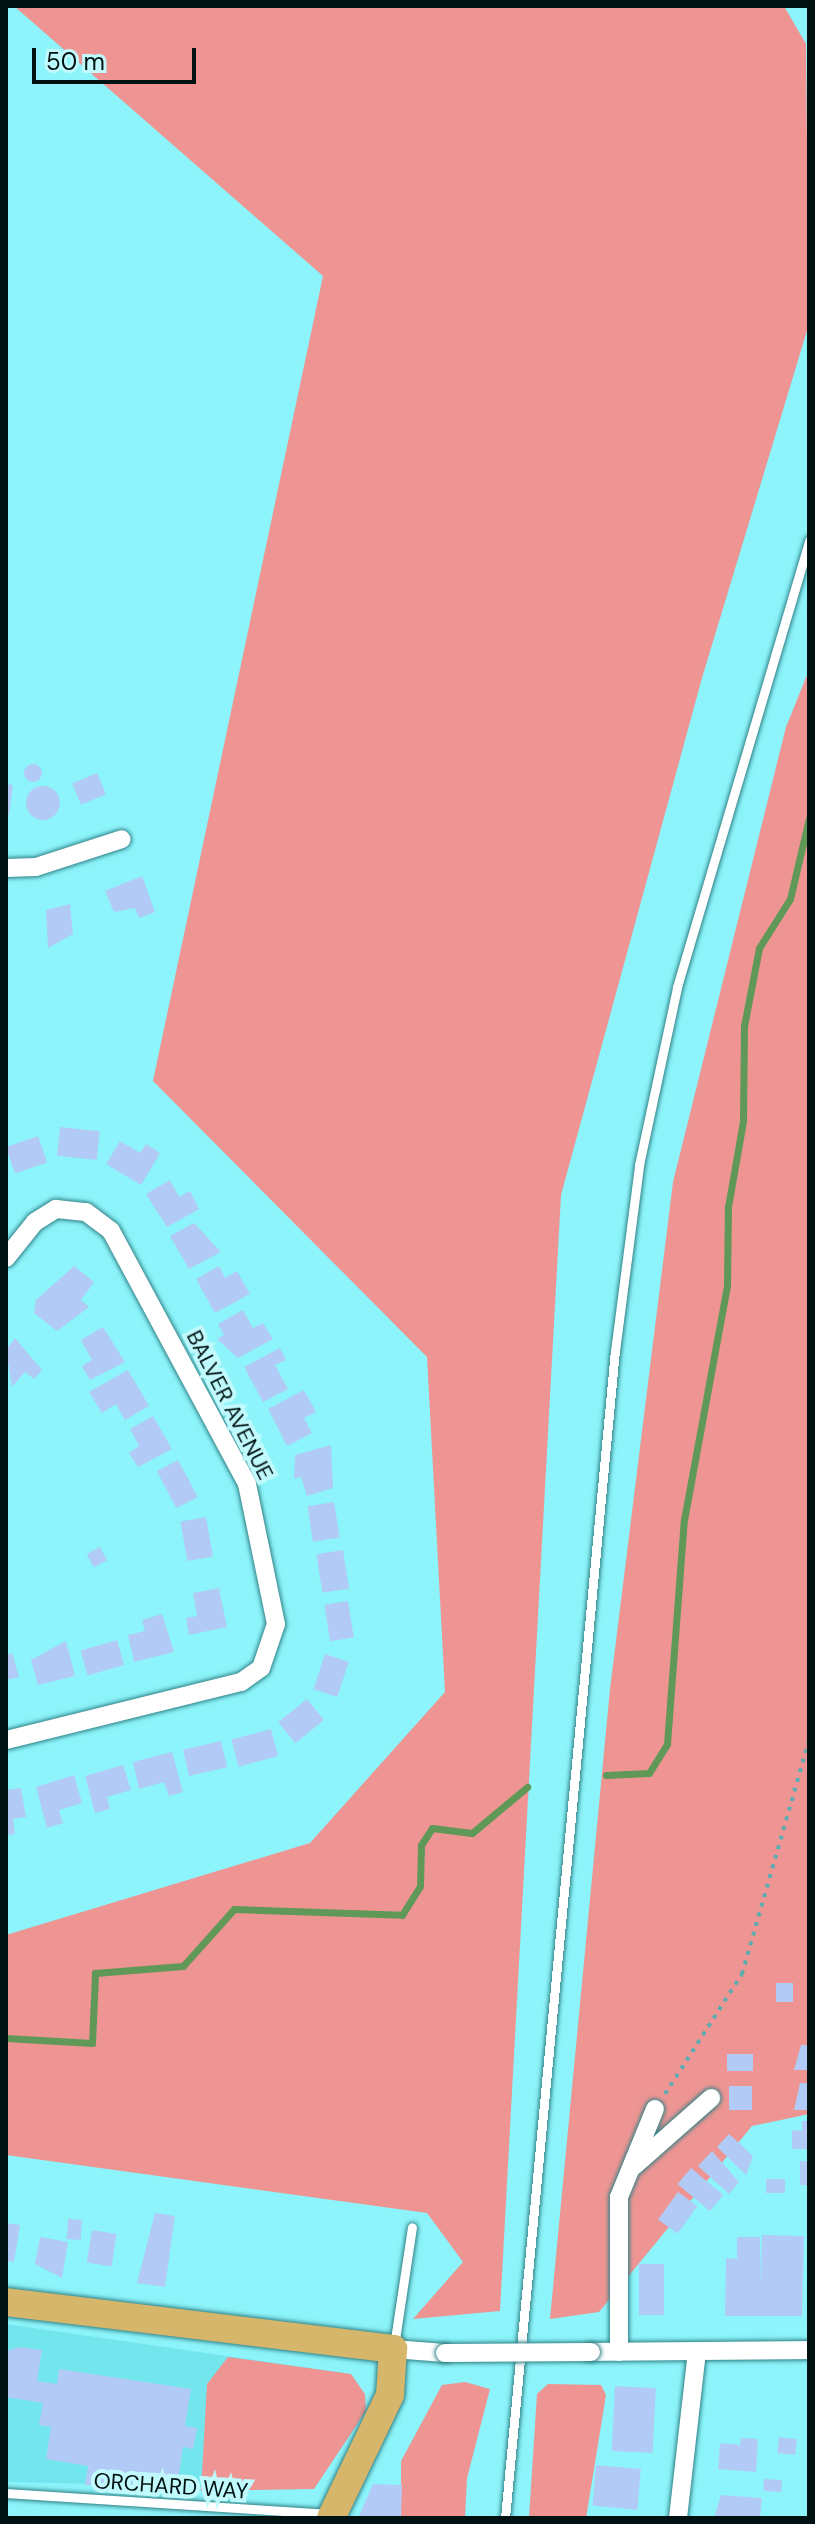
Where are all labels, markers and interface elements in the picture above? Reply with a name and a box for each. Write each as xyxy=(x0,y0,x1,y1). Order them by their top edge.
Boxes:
scale bar xyxy=(36,32,200,82)
text: 50 m xyxy=(46,46,105,77)
street label: BALVER AVENUE xyxy=(181,1326,279,1484)
street label: ORCHARD WAY xyxy=(93,2467,249,2505)

